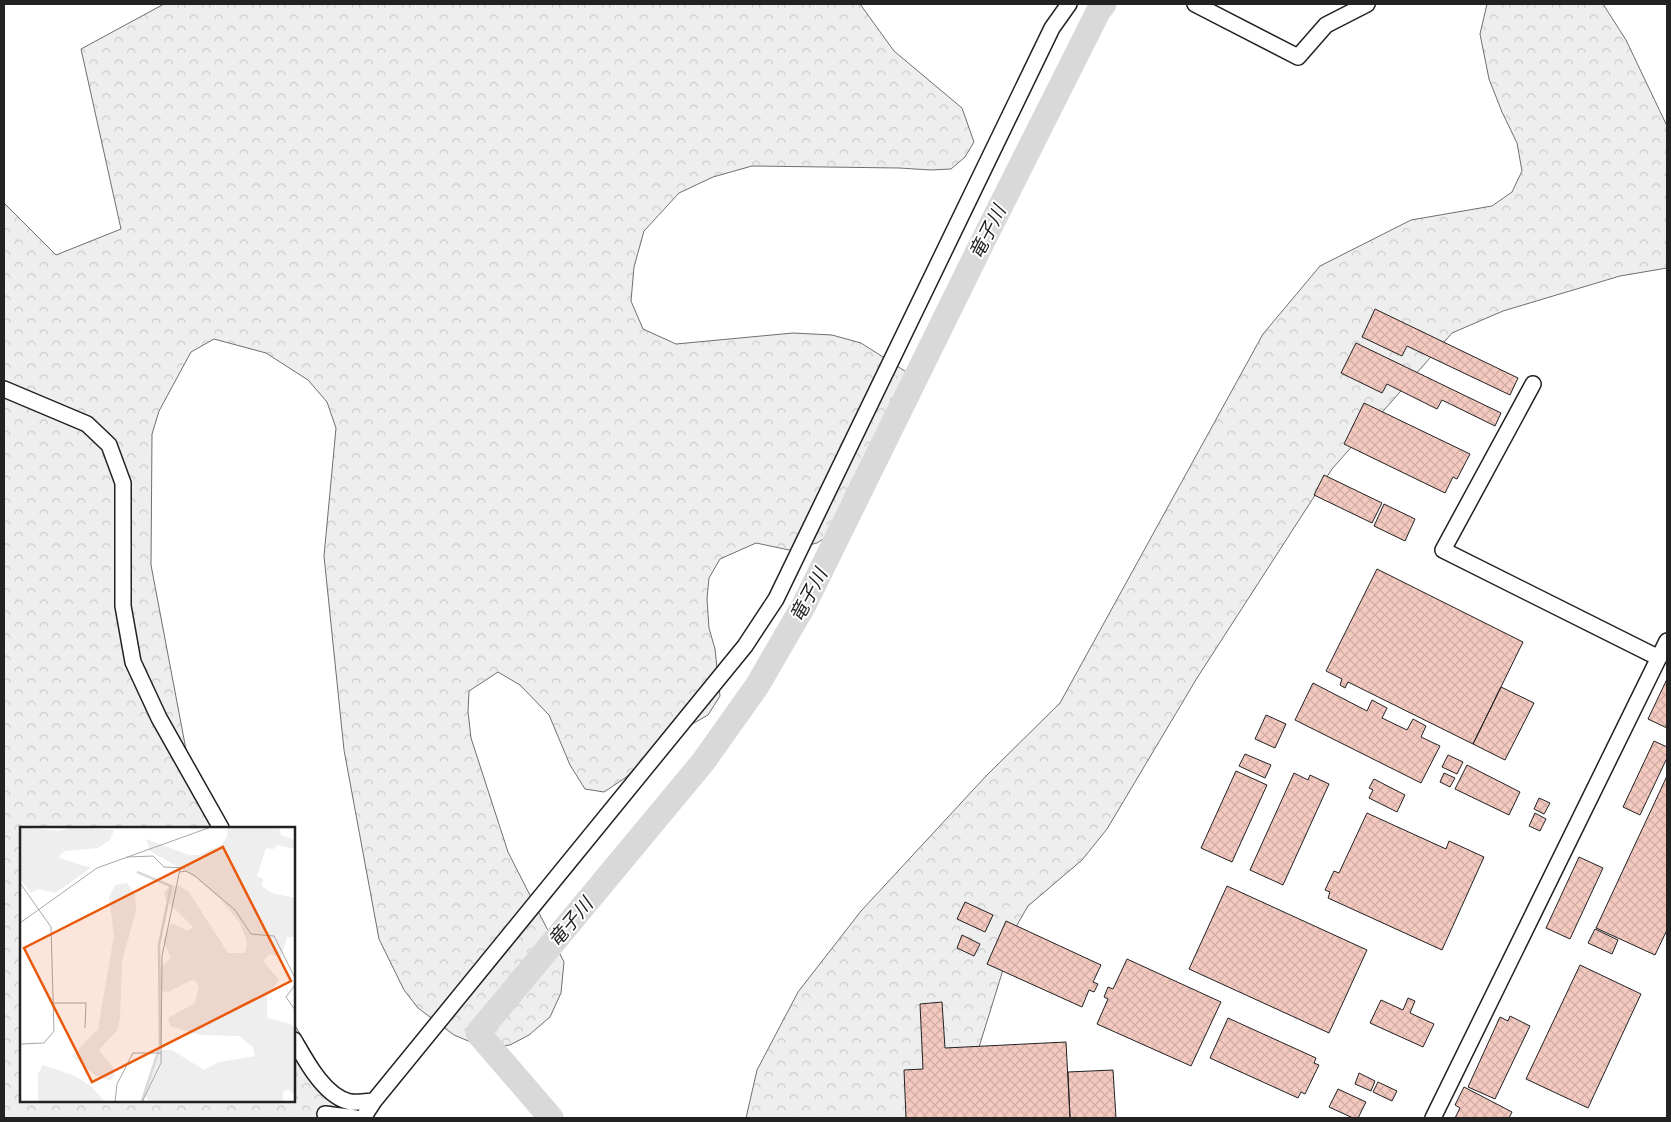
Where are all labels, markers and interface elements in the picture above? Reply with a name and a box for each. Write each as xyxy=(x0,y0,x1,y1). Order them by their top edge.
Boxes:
water label: 竜子川 xyxy=(964,200,1012,263)
water label: 竜子川 xyxy=(785,563,834,626)
inset map xyxy=(20,827,295,1102)
water label: 竜子川 xyxy=(543,892,600,952)

